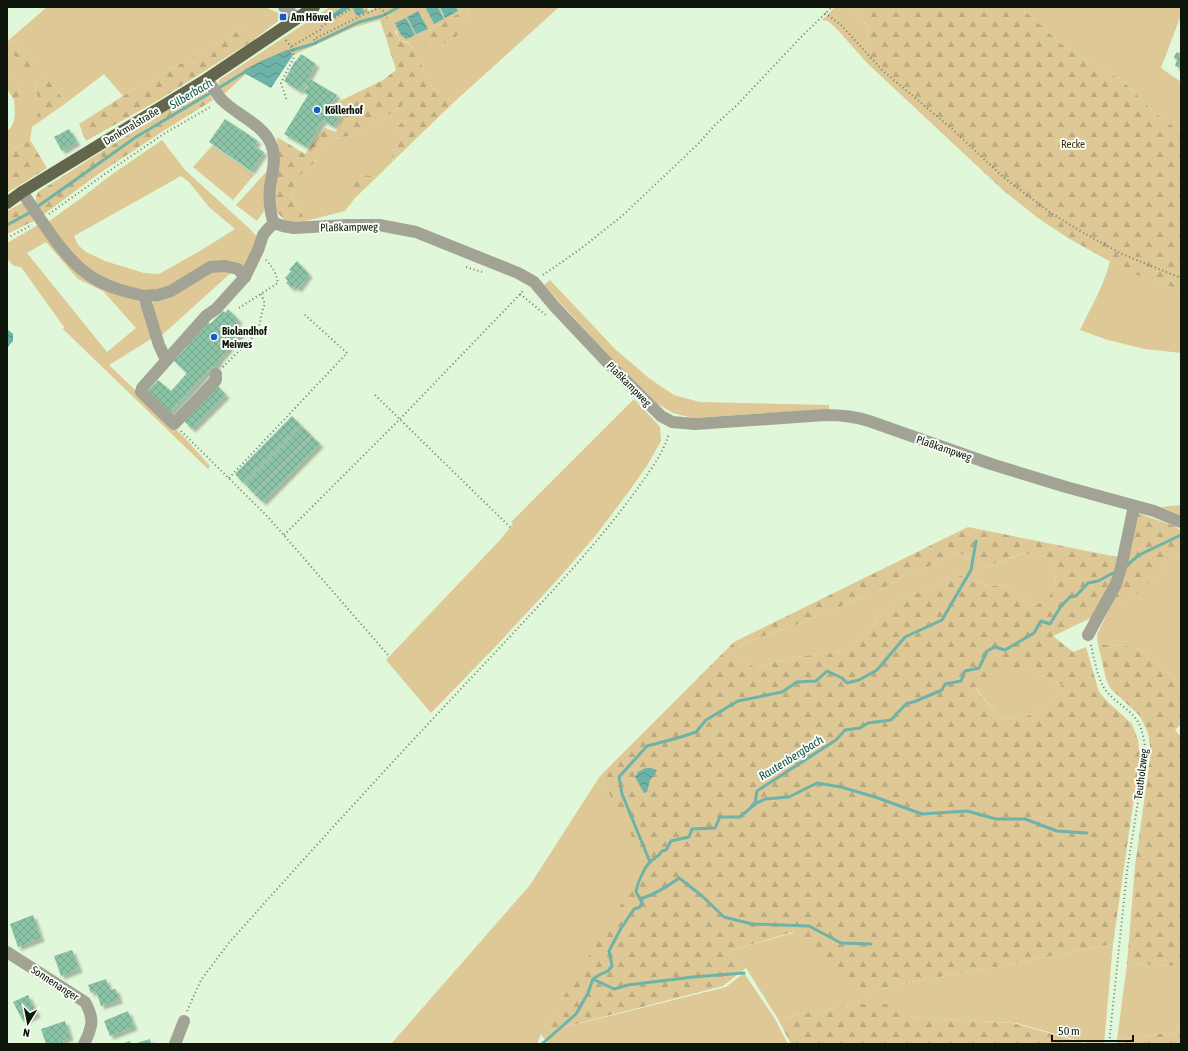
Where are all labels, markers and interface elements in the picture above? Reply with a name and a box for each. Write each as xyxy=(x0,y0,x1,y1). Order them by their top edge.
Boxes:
place label: Am Höwel xyxy=(290,11,333,23)
marker: Am Höwel xyxy=(278,12,288,22)
water label: Silberbach xyxy=(166,76,215,113)
place label: Köllerhof xyxy=(325,104,364,116)
street label: Denkmalstraße xyxy=(101,105,161,147)
marker: Köllerhof xyxy=(312,105,322,115)
park label: Recke xyxy=(1061,138,1085,150)
street label: Plaßkampweg xyxy=(320,220,378,234)
place label: Biolandhof Meiwes xyxy=(222,325,268,350)
marker: Biolandhof Meiwes xyxy=(209,332,219,342)
street label: Plaßkampweg xyxy=(604,359,654,409)
street label: Plaßkampweg xyxy=(915,433,974,463)
water label: Rautenbergbach xyxy=(756,733,826,783)
street label: Teutholzweg xyxy=(1132,748,1150,800)
street label: Sonnenanger xyxy=(29,963,82,1003)
north arrow xyxy=(8,1003,48,1043)
scale bar xyxy=(1052,1017,1133,1043)
text: 50 m xyxy=(1058,1024,1080,1038)
text: N xyxy=(22,1026,31,1039)

